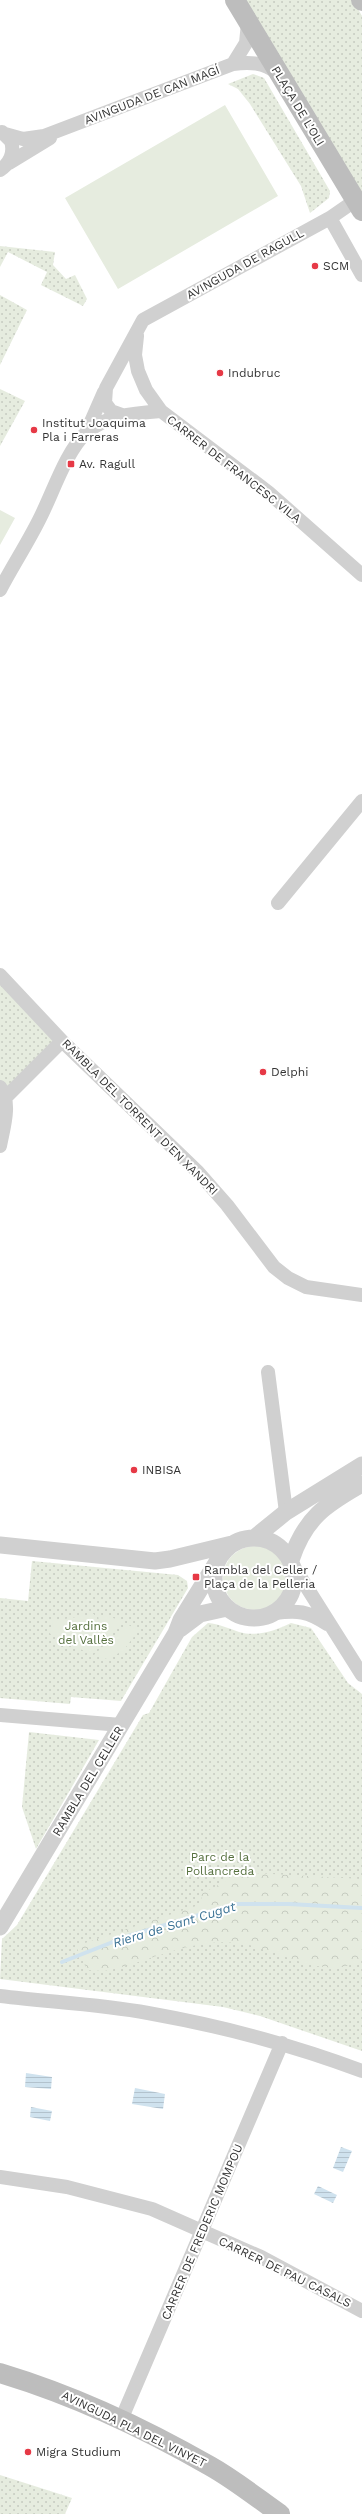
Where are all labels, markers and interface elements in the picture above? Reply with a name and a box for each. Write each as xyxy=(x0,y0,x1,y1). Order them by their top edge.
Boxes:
street label: AVINGUDA DE CAN MAGÍ xyxy=(82,62,222,127)
street label: PLAÇA DE L'OLI xyxy=(269,64,327,148)
street label: AVINGUDA DE RAGULL xyxy=(184,226,306,302)
place label: SCM xyxy=(323,259,349,273)
marker: SCM xyxy=(310,261,320,271)
place label: Indubruc xyxy=(228,366,281,380)
marker: Indubruc xyxy=(215,368,225,378)
street label: CARRER DE FRANCESC VILA xyxy=(164,412,304,526)
place label: Institut Joaquima Pla i Farreras xyxy=(42,416,146,444)
marker: Institut Joaquima Pla i Farreras xyxy=(29,425,39,435)
place label: Av. Ragull xyxy=(79,457,135,471)
marker: Av. Ragull xyxy=(66,459,76,469)
street label: RAMBLA DEL TORRENT D'EN XANDRI xyxy=(59,1036,221,1198)
place label: Delphi xyxy=(271,1065,308,1079)
marker: Delphi xyxy=(258,1067,268,1077)
place label: INBISA xyxy=(142,1463,181,1477)
marker: INBISA xyxy=(129,1465,139,1475)
place label: Rambla del Celler / Plaça de la Pelleria xyxy=(204,1563,317,1591)
marker: Rambla del Celler / Plaça de la Pelleria xyxy=(191,1572,201,1582)
park label: Jardins del Vallès xyxy=(58,1619,114,1647)
street label: RAMBLA DEL CELLER xyxy=(50,1723,126,1839)
park label: Parc de la Pollancreda xyxy=(186,1850,255,1878)
water label: Riera de Sant Cugat xyxy=(111,1898,238,1950)
street label: CARRER DE FREDERIC MOMPOU xyxy=(159,2142,245,2322)
street label: CARRER DE PAU CASALS xyxy=(216,2234,354,2310)
street label: AVINGUDA PLA DEL VINYET xyxy=(59,2388,209,2470)
place label: Migra Studium xyxy=(36,2445,121,2459)
marker: Migra Studium xyxy=(23,2447,33,2457)

